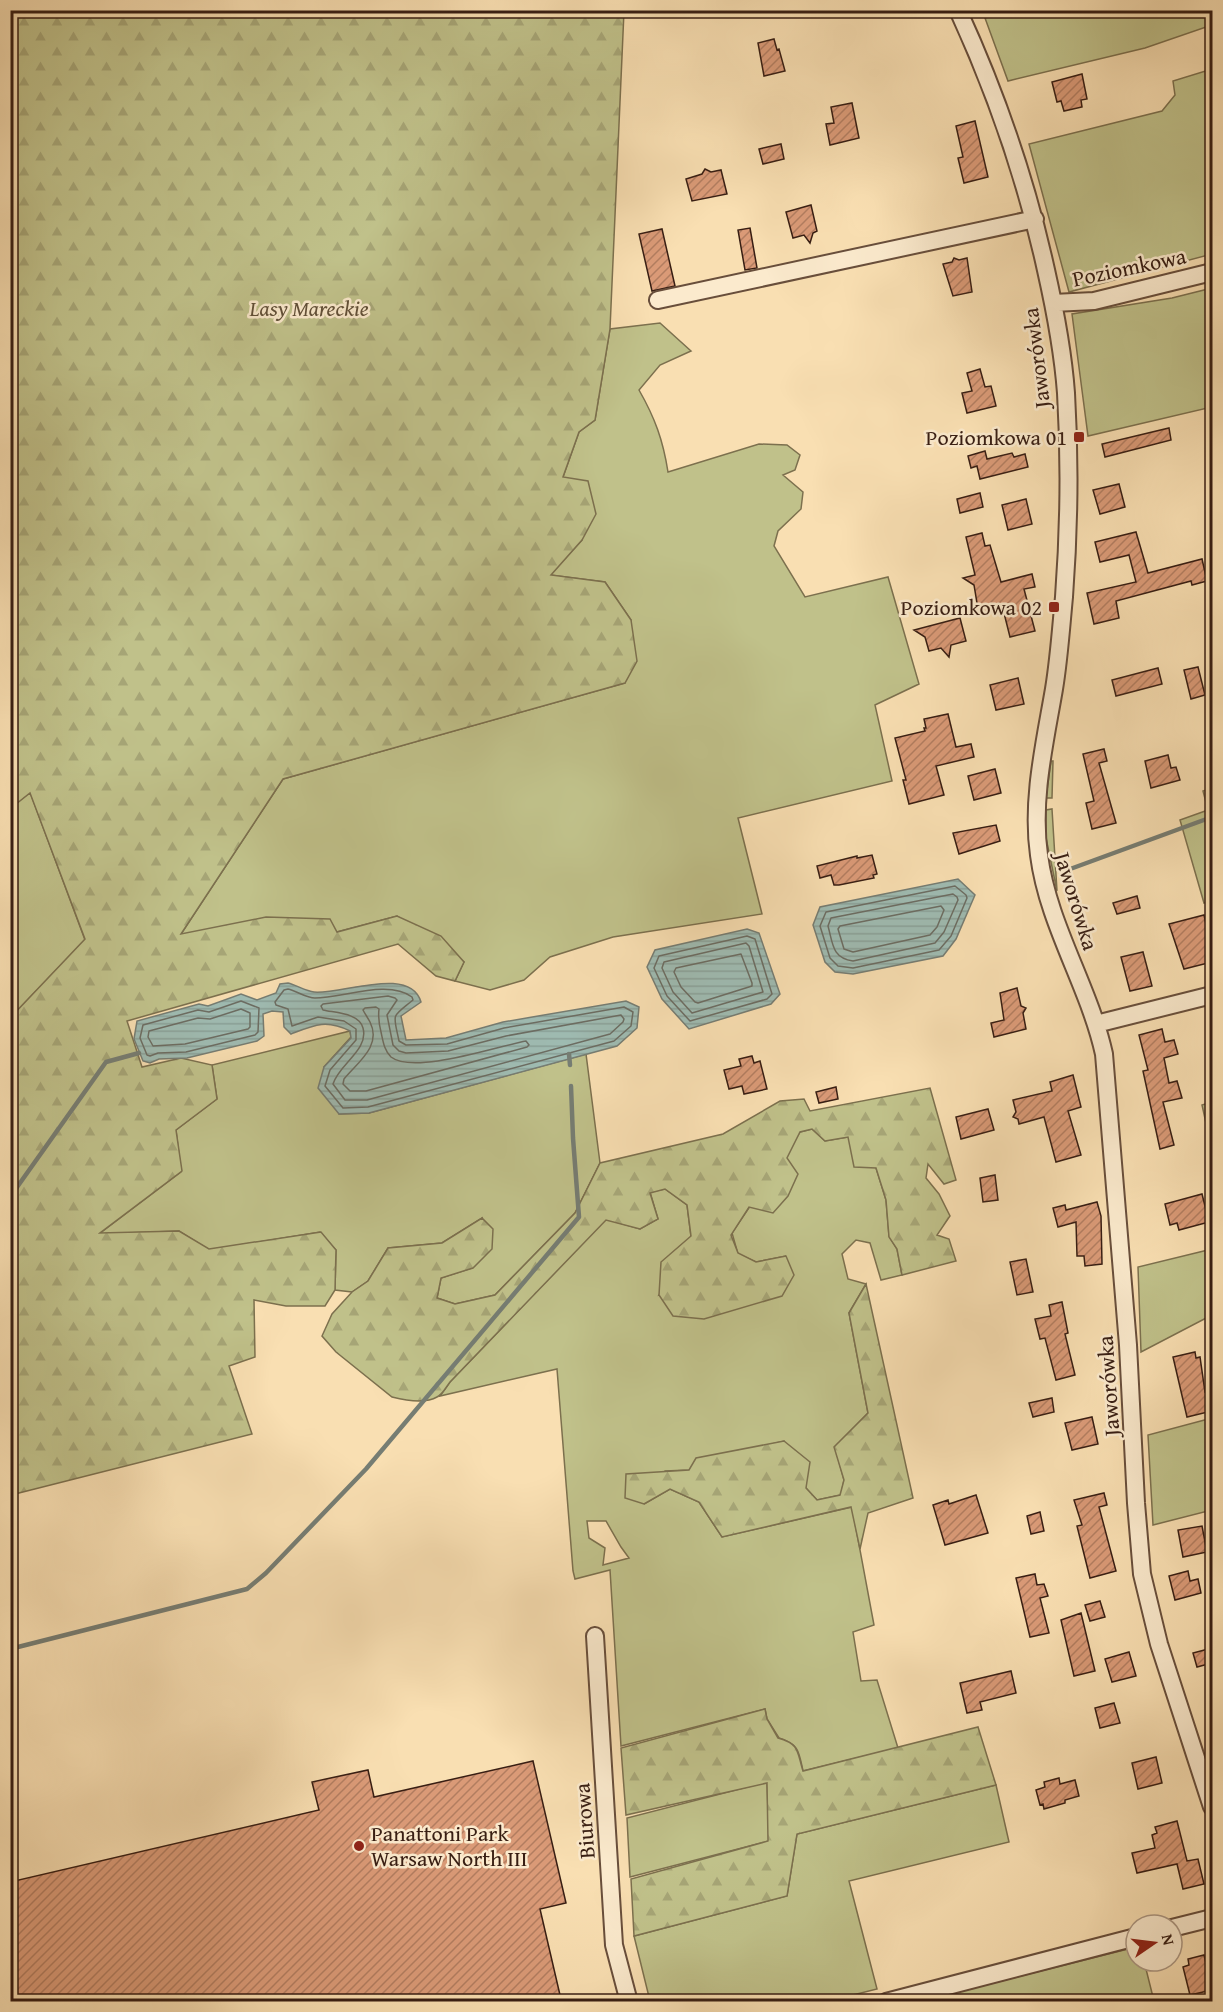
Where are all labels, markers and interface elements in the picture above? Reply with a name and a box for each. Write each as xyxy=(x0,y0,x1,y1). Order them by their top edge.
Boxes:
street label: Poziomkowa xyxy=(1069,239,1189,295)
park label: Lasy Mareckie xyxy=(248,292,369,324)
street label: Jaworówka xyxy=(1014,305,1058,413)
place label: Poziomkowa 01 xyxy=(926,421,1067,453)
marker: Poziomkowa 01 xyxy=(1072,430,1086,444)
place label: Poziomkowa 02 xyxy=(901,591,1042,623)
marker: Poziomkowa 02 xyxy=(1047,600,1061,614)
street label: Jaworówka xyxy=(1046,845,1107,955)
street label: Jaworówka xyxy=(1088,1334,1128,1440)
street label: Biurowa xyxy=(565,1781,603,1860)
place label: Panattoni Park Warsaw North III xyxy=(371,1817,528,1874)
marker: Panattoni Park Warsaw North III xyxy=(352,1839,366,1853)
north arrow xyxy=(1124,1913,1184,1973)
text: N xyxy=(1156,1931,1182,1948)

